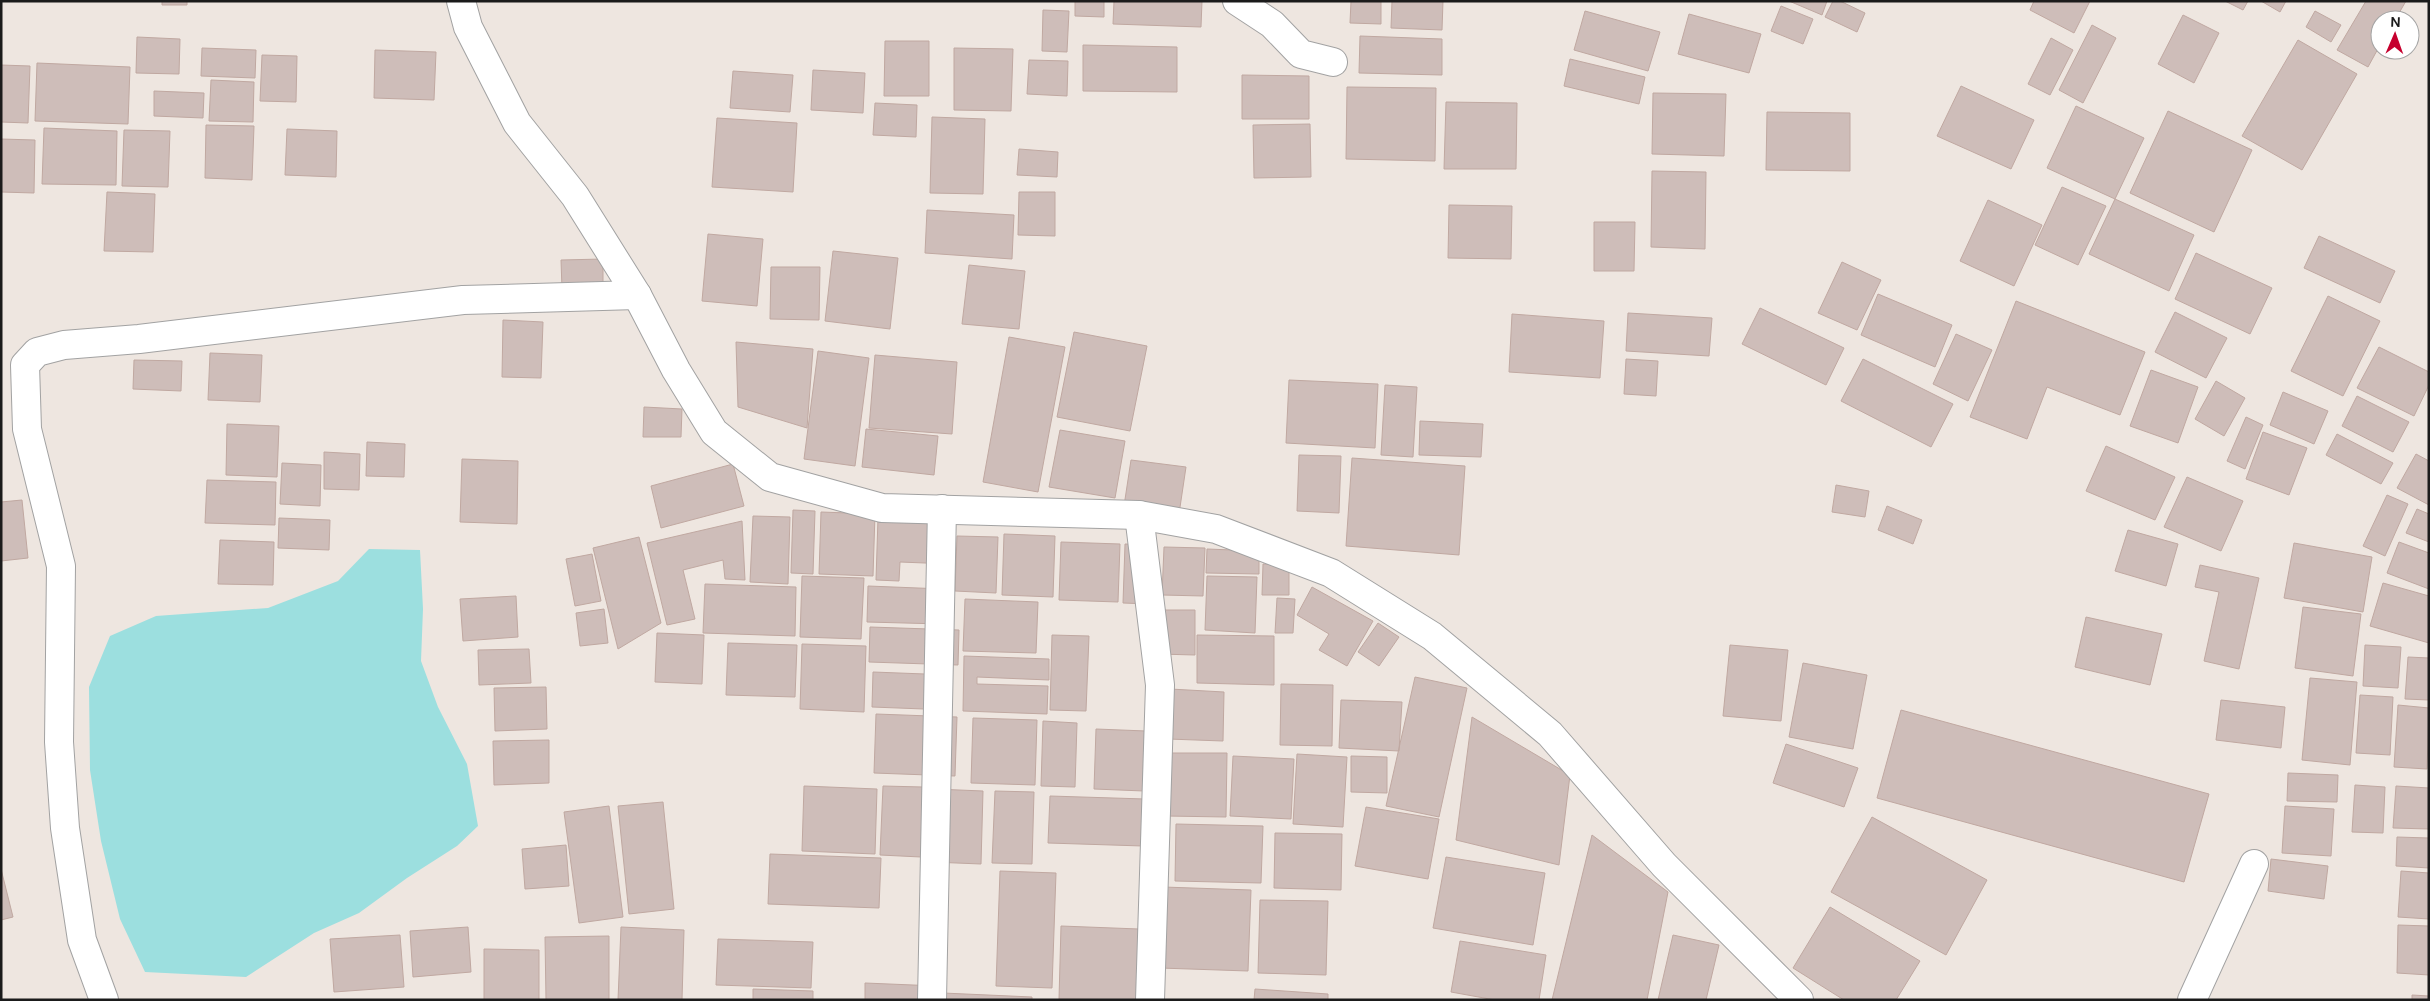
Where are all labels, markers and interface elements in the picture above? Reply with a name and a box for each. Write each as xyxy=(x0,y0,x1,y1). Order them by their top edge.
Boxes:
north arrow xyxy=(2370,10,2420,60)
text: N xyxy=(2390,13,2401,31)

